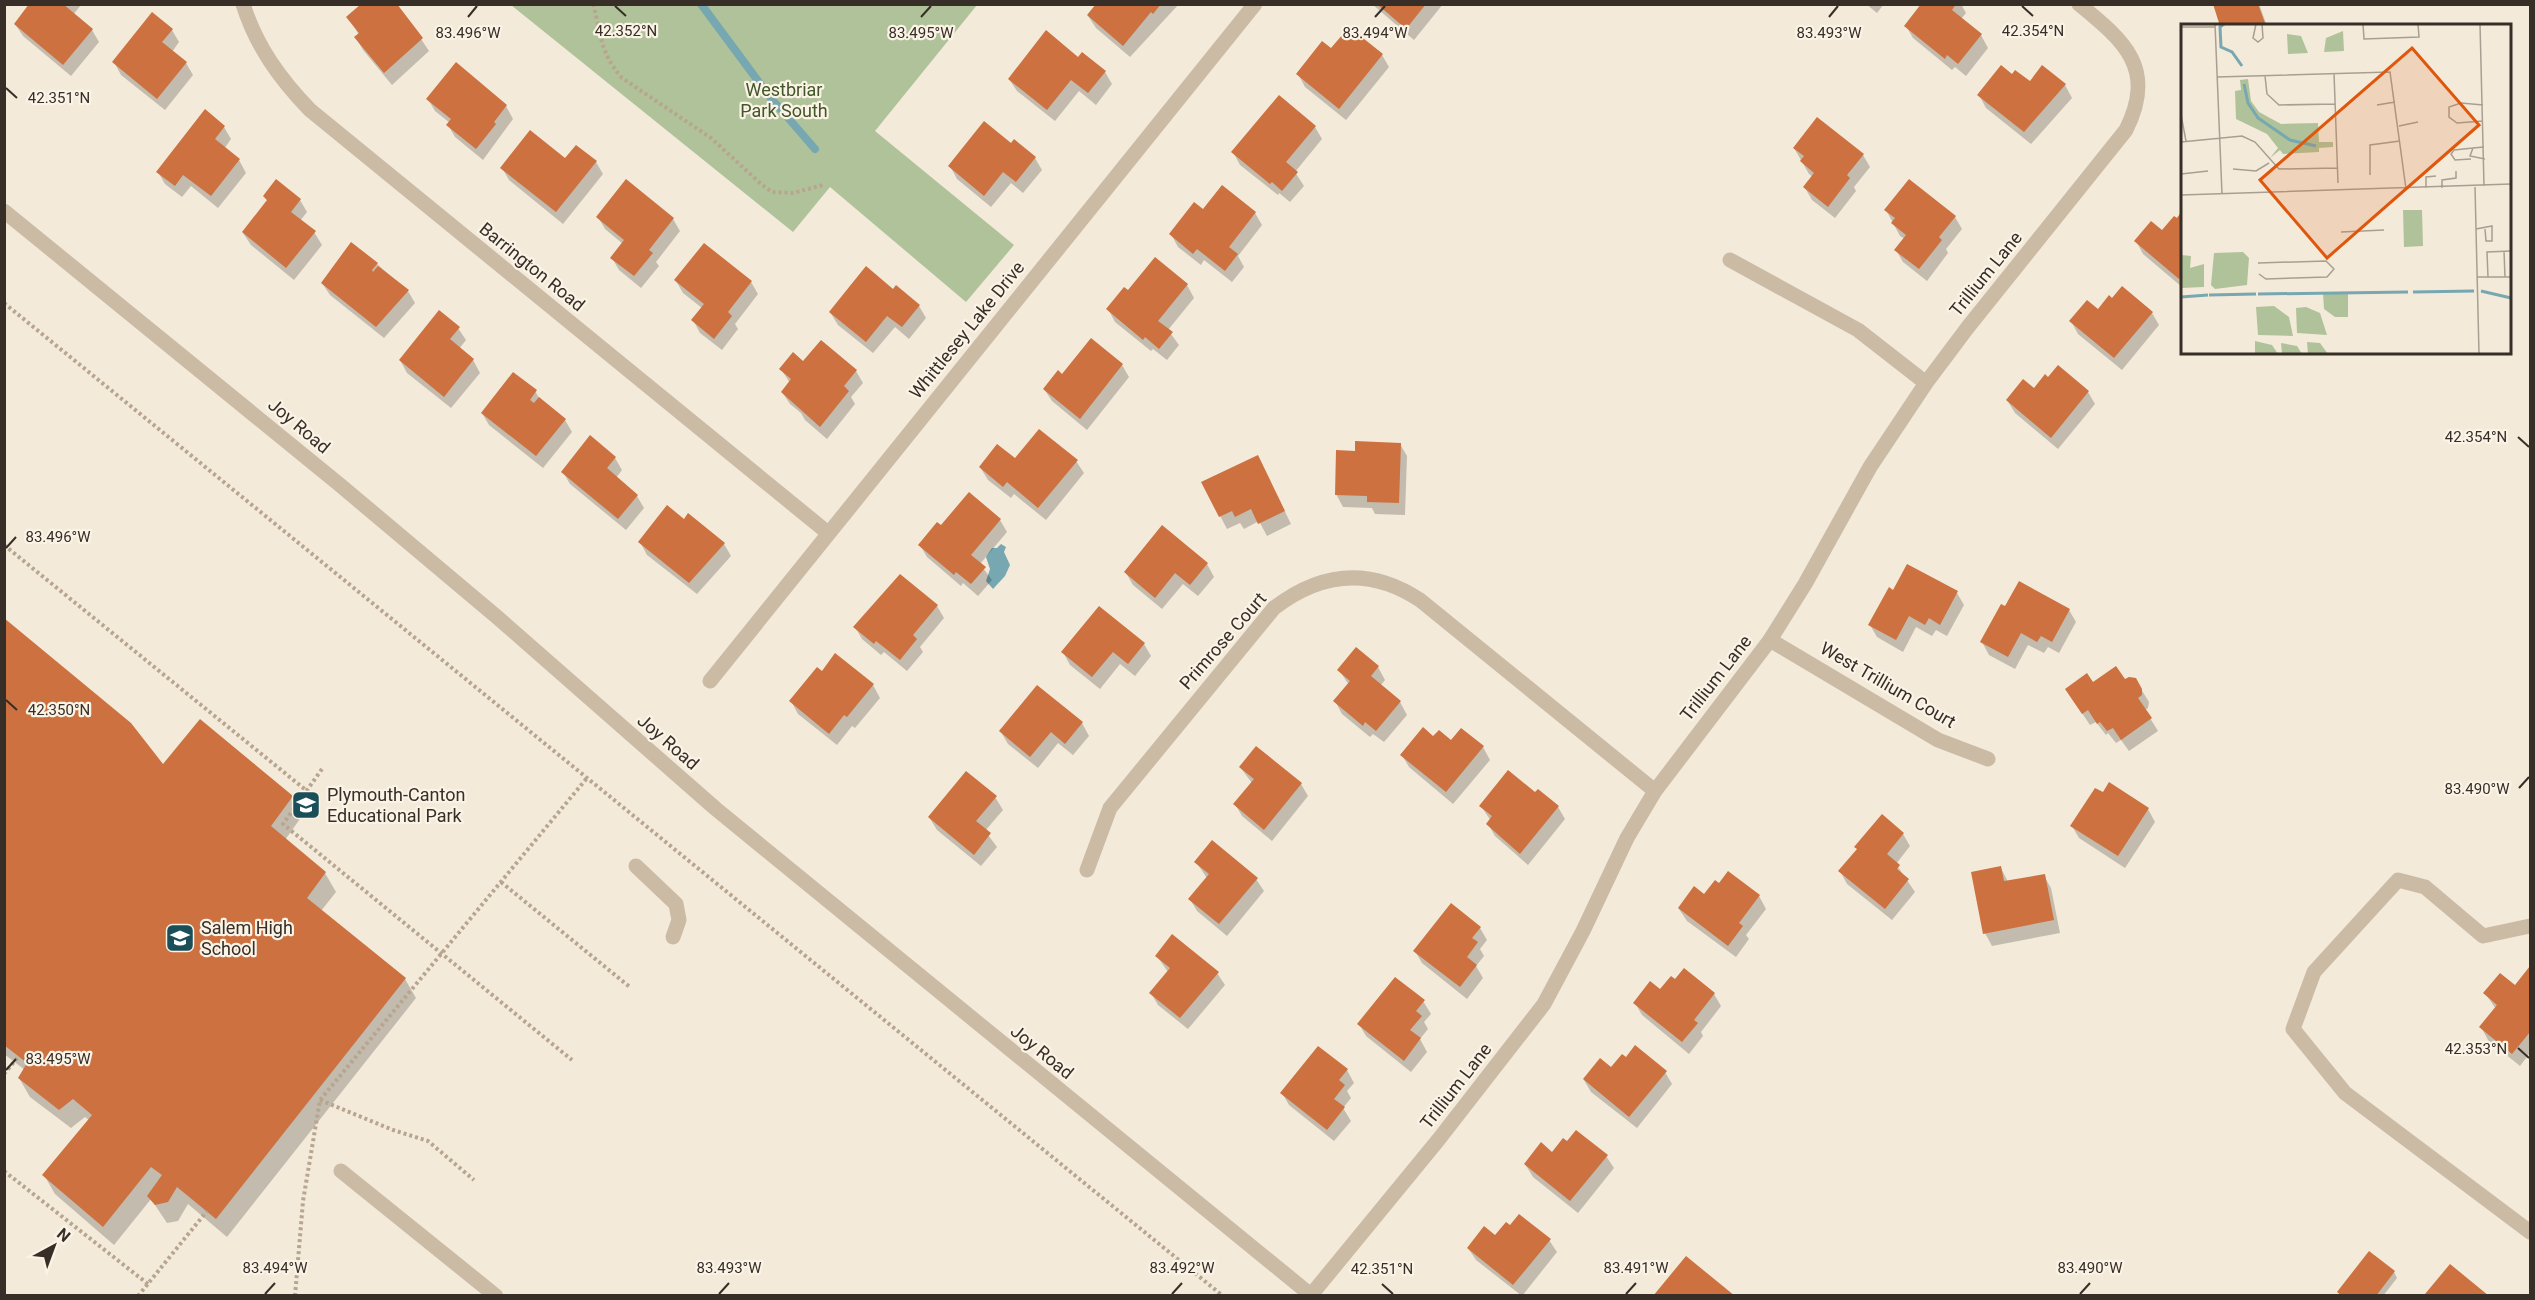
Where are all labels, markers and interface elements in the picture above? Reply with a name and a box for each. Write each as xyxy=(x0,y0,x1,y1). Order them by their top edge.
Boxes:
text: 42.352°N xyxy=(595,22,657,40)
text: 42.354°N xyxy=(2002,22,2064,40)
text: 83.496°W xyxy=(435,24,501,42)
text: 83.495°W xyxy=(888,24,954,42)
text: 83.494°W xyxy=(1342,24,1408,42)
text: 83.493°W xyxy=(1796,24,1862,42)
inset map xyxy=(2181,24,2511,354)
park label: Westbriar Park South xyxy=(740,79,828,121)
text: 42.351°N xyxy=(28,89,90,107)
street label: Barrington Road xyxy=(475,218,589,315)
street label: Trillium Lane xyxy=(1945,227,2026,320)
street label: Whittlesey Lake Drive xyxy=(905,257,1028,403)
street label: Joy Road xyxy=(264,394,335,458)
text: 42.354°N xyxy=(2445,428,2507,446)
text: 83.496°W xyxy=(25,528,91,546)
street label: Primrose Court xyxy=(1175,588,1270,693)
street label: Trillium Lane xyxy=(1676,631,1756,725)
street label: West Trillium Court xyxy=(1817,637,1960,732)
text: 42.350°N xyxy=(28,701,90,719)
street label: Joy Road xyxy=(633,709,703,774)
text: 83.490°W xyxy=(2444,780,2510,798)
place label: Plymouth-Canton Educational Park xyxy=(327,784,465,826)
school or university icon: Plymouth-Canton Educational Park xyxy=(290,789,322,821)
place label: Salem High School xyxy=(201,917,293,959)
school or university icon: Salem High School xyxy=(164,922,196,954)
street label: Joy Road xyxy=(1007,1020,1078,1083)
street label: Trillium Lane xyxy=(1416,1039,1496,1133)
text: 42.353°N xyxy=(2445,1040,2507,1058)
text: 83.495°W xyxy=(25,1050,91,1068)
north arrow xyxy=(24,1216,84,1276)
text: N xyxy=(53,1224,74,1246)
text: 83.494°W xyxy=(242,1259,308,1277)
text: 83.493°W xyxy=(696,1259,762,1277)
text: 83.492°W xyxy=(1149,1259,1215,1277)
text: 83.491°W xyxy=(1603,1259,1669,1277)
text: 83.490°W xyxy=(2057,1259,2123,1277)
text: 42.351°N xyxy=(1351,1260,1413,1278)

